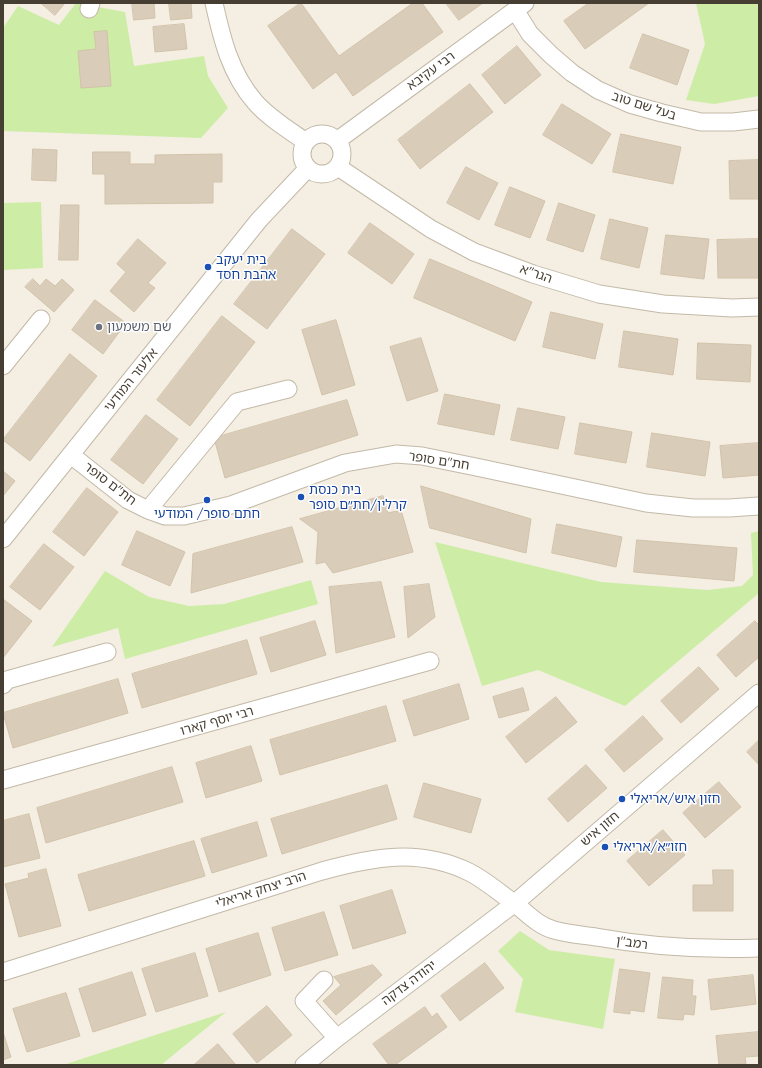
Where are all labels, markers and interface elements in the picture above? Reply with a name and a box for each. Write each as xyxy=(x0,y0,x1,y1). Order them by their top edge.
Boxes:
street label: רבי עקיבא xyxy=(404,48,458,94)
street label: בעל שם טוב xyxy=(610,88,678,124)
place label: בית יעקב אהבת חסד xyxy=(216,252,276,283)
street label: הגר"א xyxy=(518,261,554,287)
marker: בית יעקב אהבת חסד xyxy=(203,262,213,272)
place label: שם משמעון xyxy=(107,319,171,335)
marker: שם משמעון xyxy=(94,322,104,332)
street label: אלעזר המודעי xyxy=(101,345,161,415)
street label: חת"ם סופר xyxy=(407,448,471,474)
street label: חת"ם סופר xyxy=(81,459,139,509)
place label: בית כנסת קרלין/חת״ם סופר xyxy=(309,482,407,513)
marker: בית כנסת קרלין/חת״ם סופר xyxy=(296,492,306,502)
marker: חתם סופר/ המודעי xyxy=(202,495,212,505)
place label: חתם סופר/ המודעי xyxy=(154,506,260,522)
street label: רבי יוסף קארו xyxy=(179,703,255,739)
place label: חזון איש/אריאלי xyxy=(630,791,720,807)
marker: חזון איש/אריאלי xyxy=(617,794,627,804)
street label: חזון איש xyxy=(577,808,623,850)
place label: חזו״א/אריאלי xyxy=(613,839,687,855)
marker: חזו״א/אריאלי xyxy=(600,842,610,852)
street label: הרב יצחק אריאלי xyxy=(214,868,308,912)
street label: רמב"ן xyxy=(615,933,649,953)
street label: יהודה צדקה xyxy=(379,957,439,1009)

